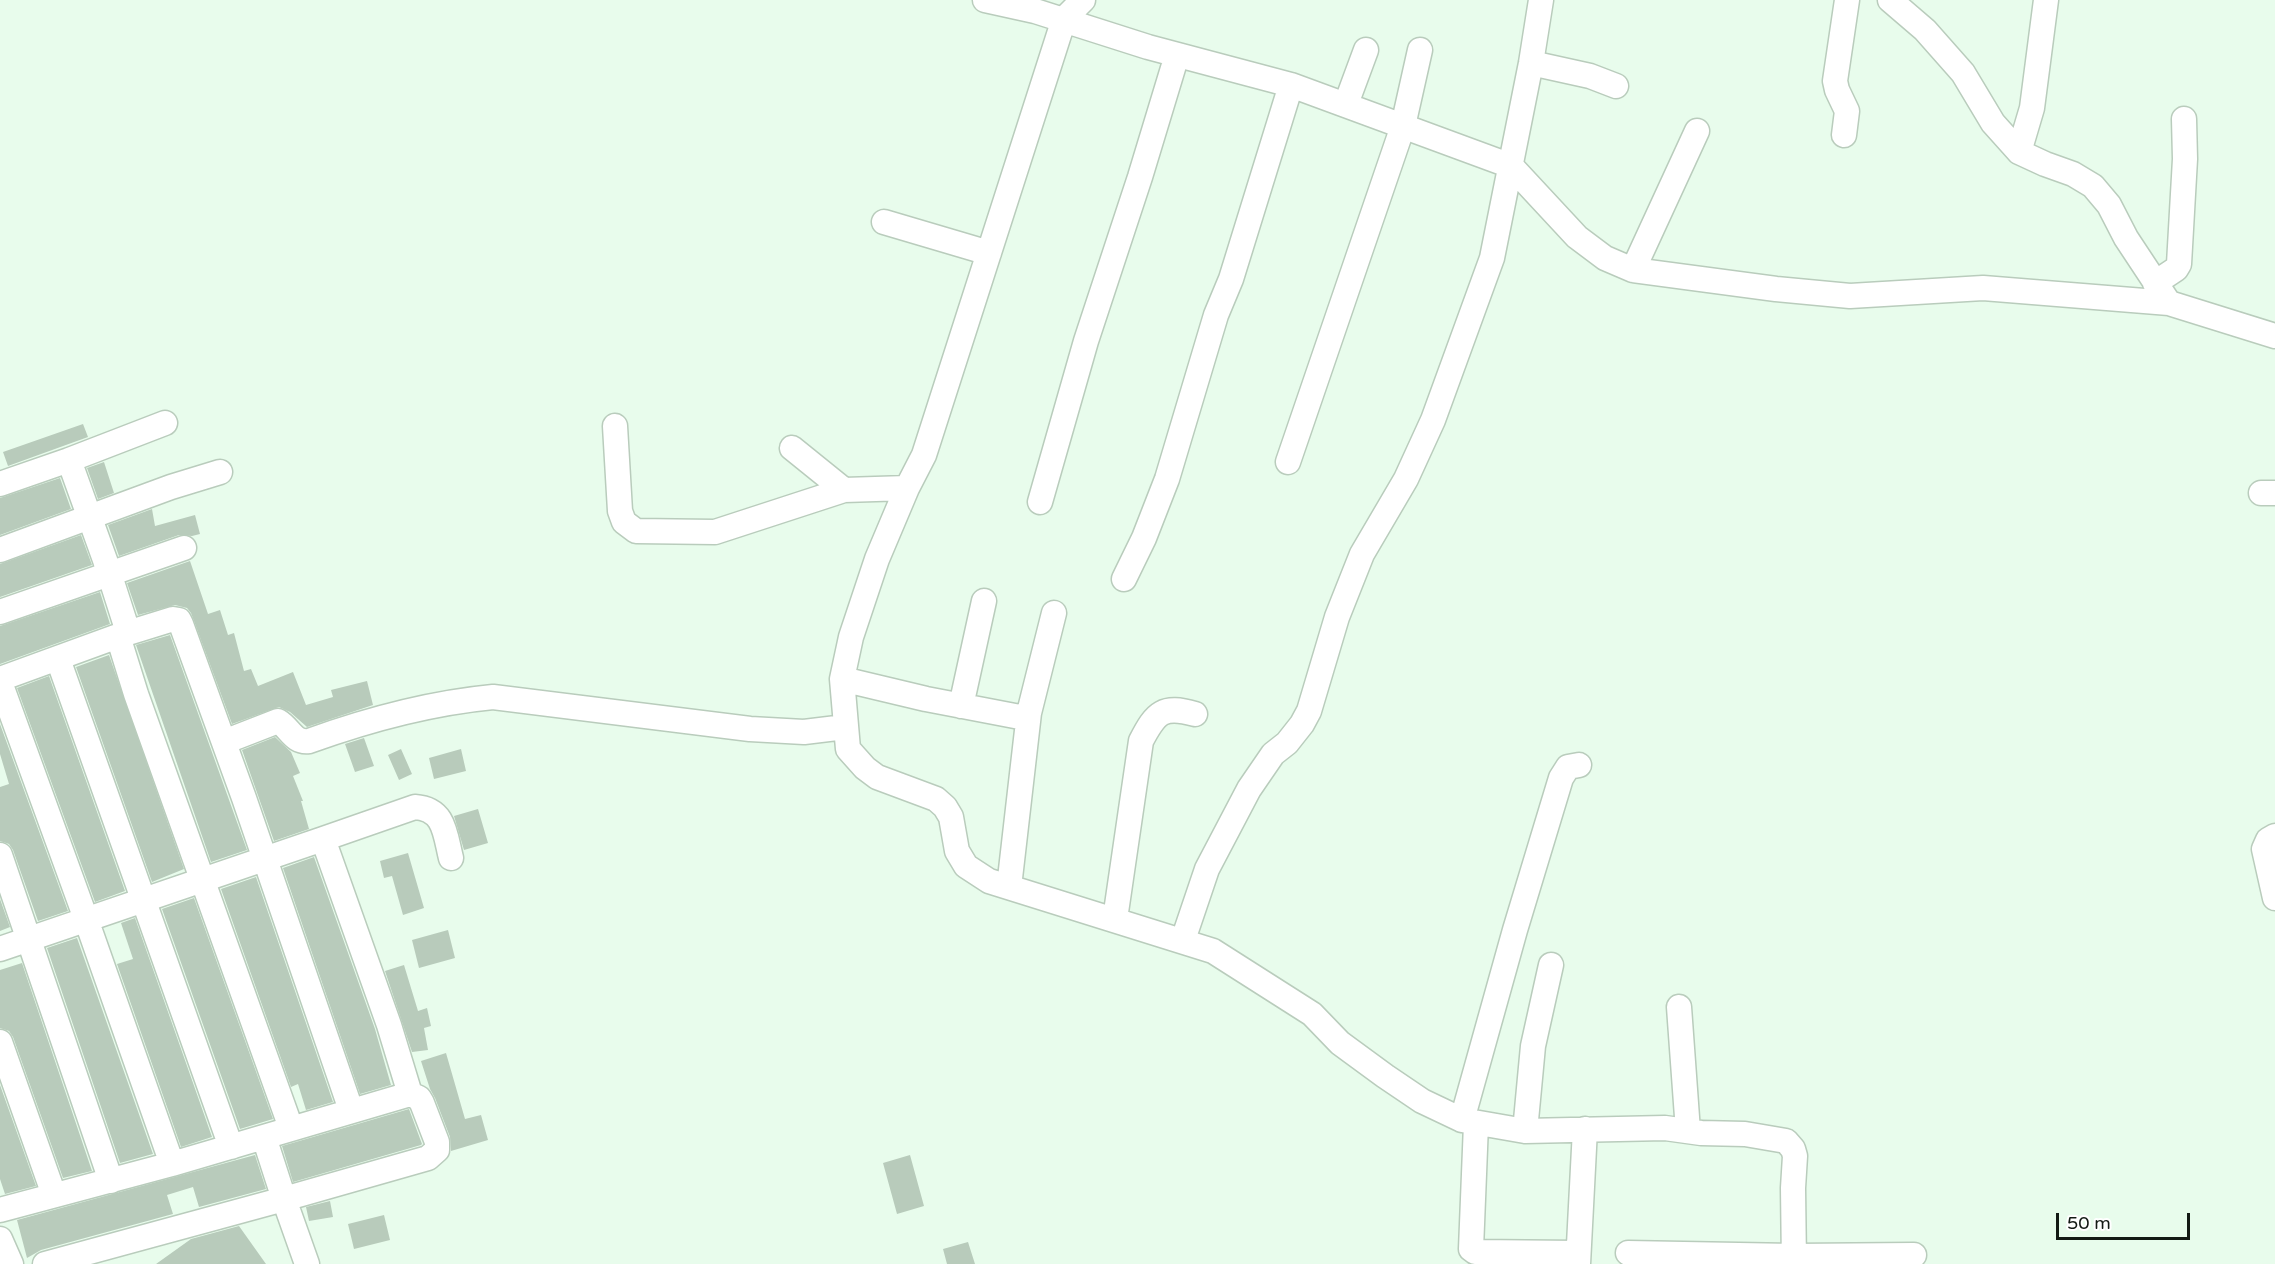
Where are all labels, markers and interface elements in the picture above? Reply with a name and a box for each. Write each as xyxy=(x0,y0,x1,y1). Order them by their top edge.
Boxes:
scale bar xyxy=(2059,1201,2192,1239)
text: 50 m xyxy=(2067,1212,2111,1234)

